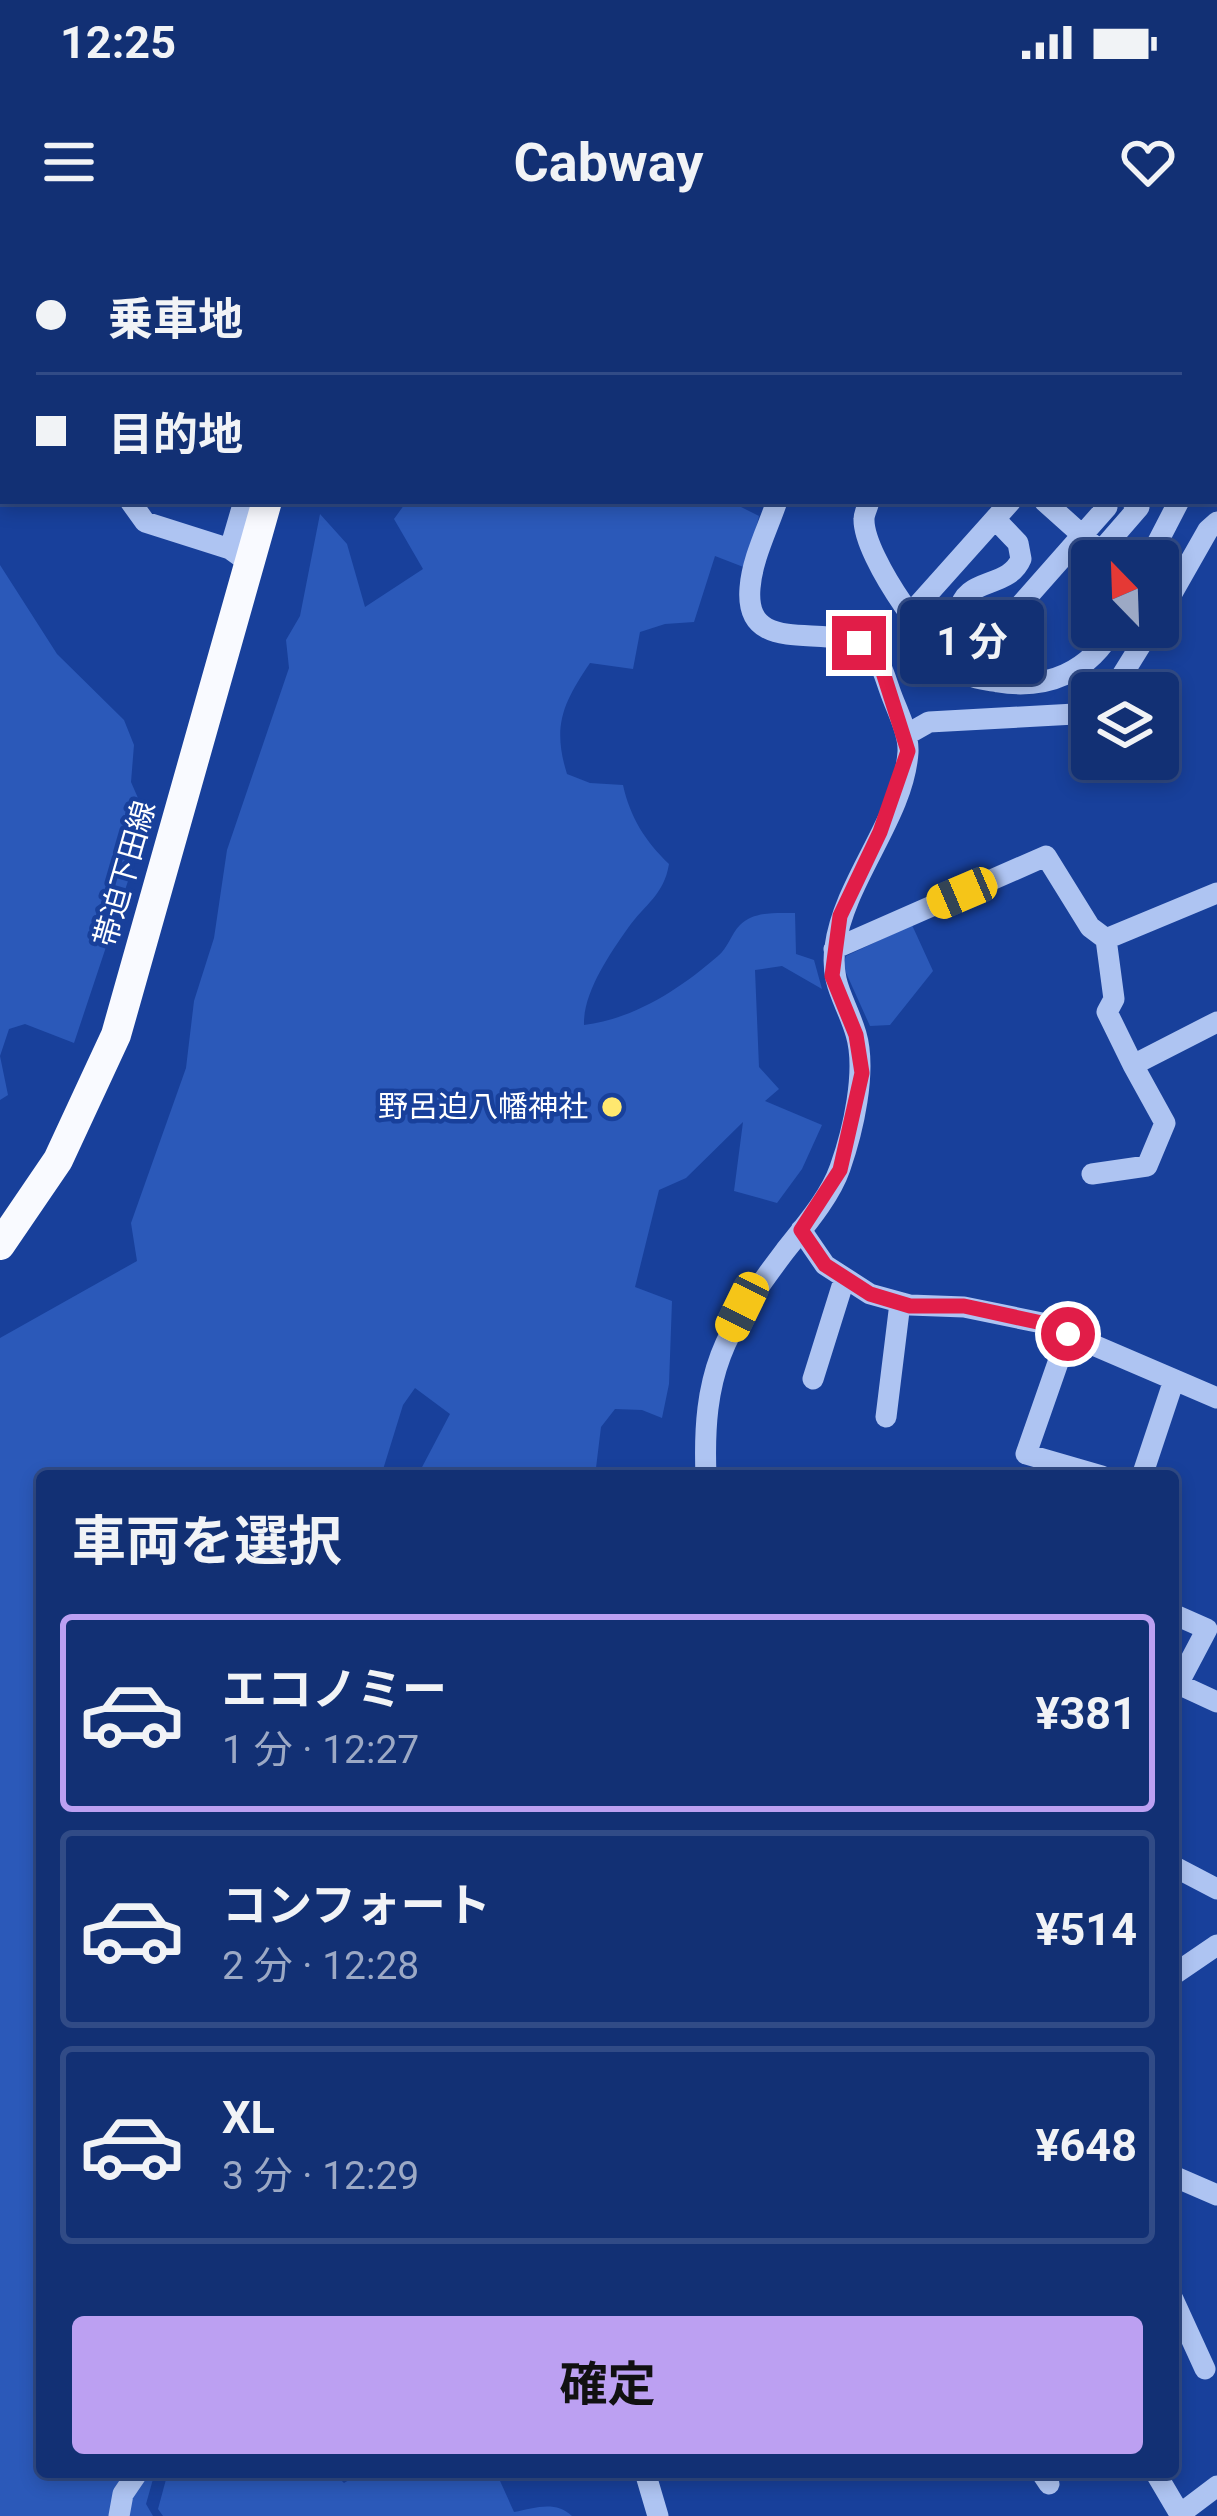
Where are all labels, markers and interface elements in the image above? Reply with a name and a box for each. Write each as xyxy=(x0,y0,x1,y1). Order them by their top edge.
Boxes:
text: 12:25 xyxy=(60,16,176,69)
icon: menu xyxy=(36,129,102,195)
icon: heart xyxy=(1115,129,1181,195)
text: Cabway xyxy=(514,131,703,194)
text: 乗車地 xyxy=(108,293,243,346)
text: 目的地 xyxy=(108,408,243,461)
north arrow xyxy=(1071,540,1179,648)
map controls xyxy=(1071,540,1179,780)
callout: 1 分 xyxy=(901,601,1045,685)
route end xyxy=(832,616,886,670)
text: 1 分 xyxy=(936,619,1008,665)
button: layers xyxy=(1071,672,1179,780)
street label: 帯迫下田線 xyxy=(87,797,162,951)
car xyxy=(922,862,1002,924)
place label: 野呂迫八幡神社 xyxy=(378,1089,588,1124)
marker: 野呂迫八幡神社 xyxy=(599,1094,625,1120)
car xyxy=(710,1267,774,1347)
route start xyxy=(1041,1307,1095,1361)
text: 車両を選択 xyxy=(72,1510,342,1573)
icon: car xyxy=(78,1659,186,1767)
text: エコノミー xyxy=(222,1663,447,1716)
text: ¥381 xyxy=(1035,1687,1137,1740)
text: 1 分 · 12:27 xyxy=(222,1727,419,1773)
icon: car xyxy=(78,1875,186,1983)
text: コンフォート xyxy=(222,1879,491,1932)
text: ¥514 xyxy=(1035,1903,1137,1956)
text: 2 分 · 12:28 xyxy=(222,1943,419,1989)
icon: car xyxy=(78,2091,186,2199)
text: XL xyxy=(222,2091,275,2144)
text: ¥648 xyxy=(1035,2119,1137,2172)
text: 3 分 · 12:29 xyxy=(222,2153,419,2199)
button: 確定 xyxy=(72,2316,1143,2454)

